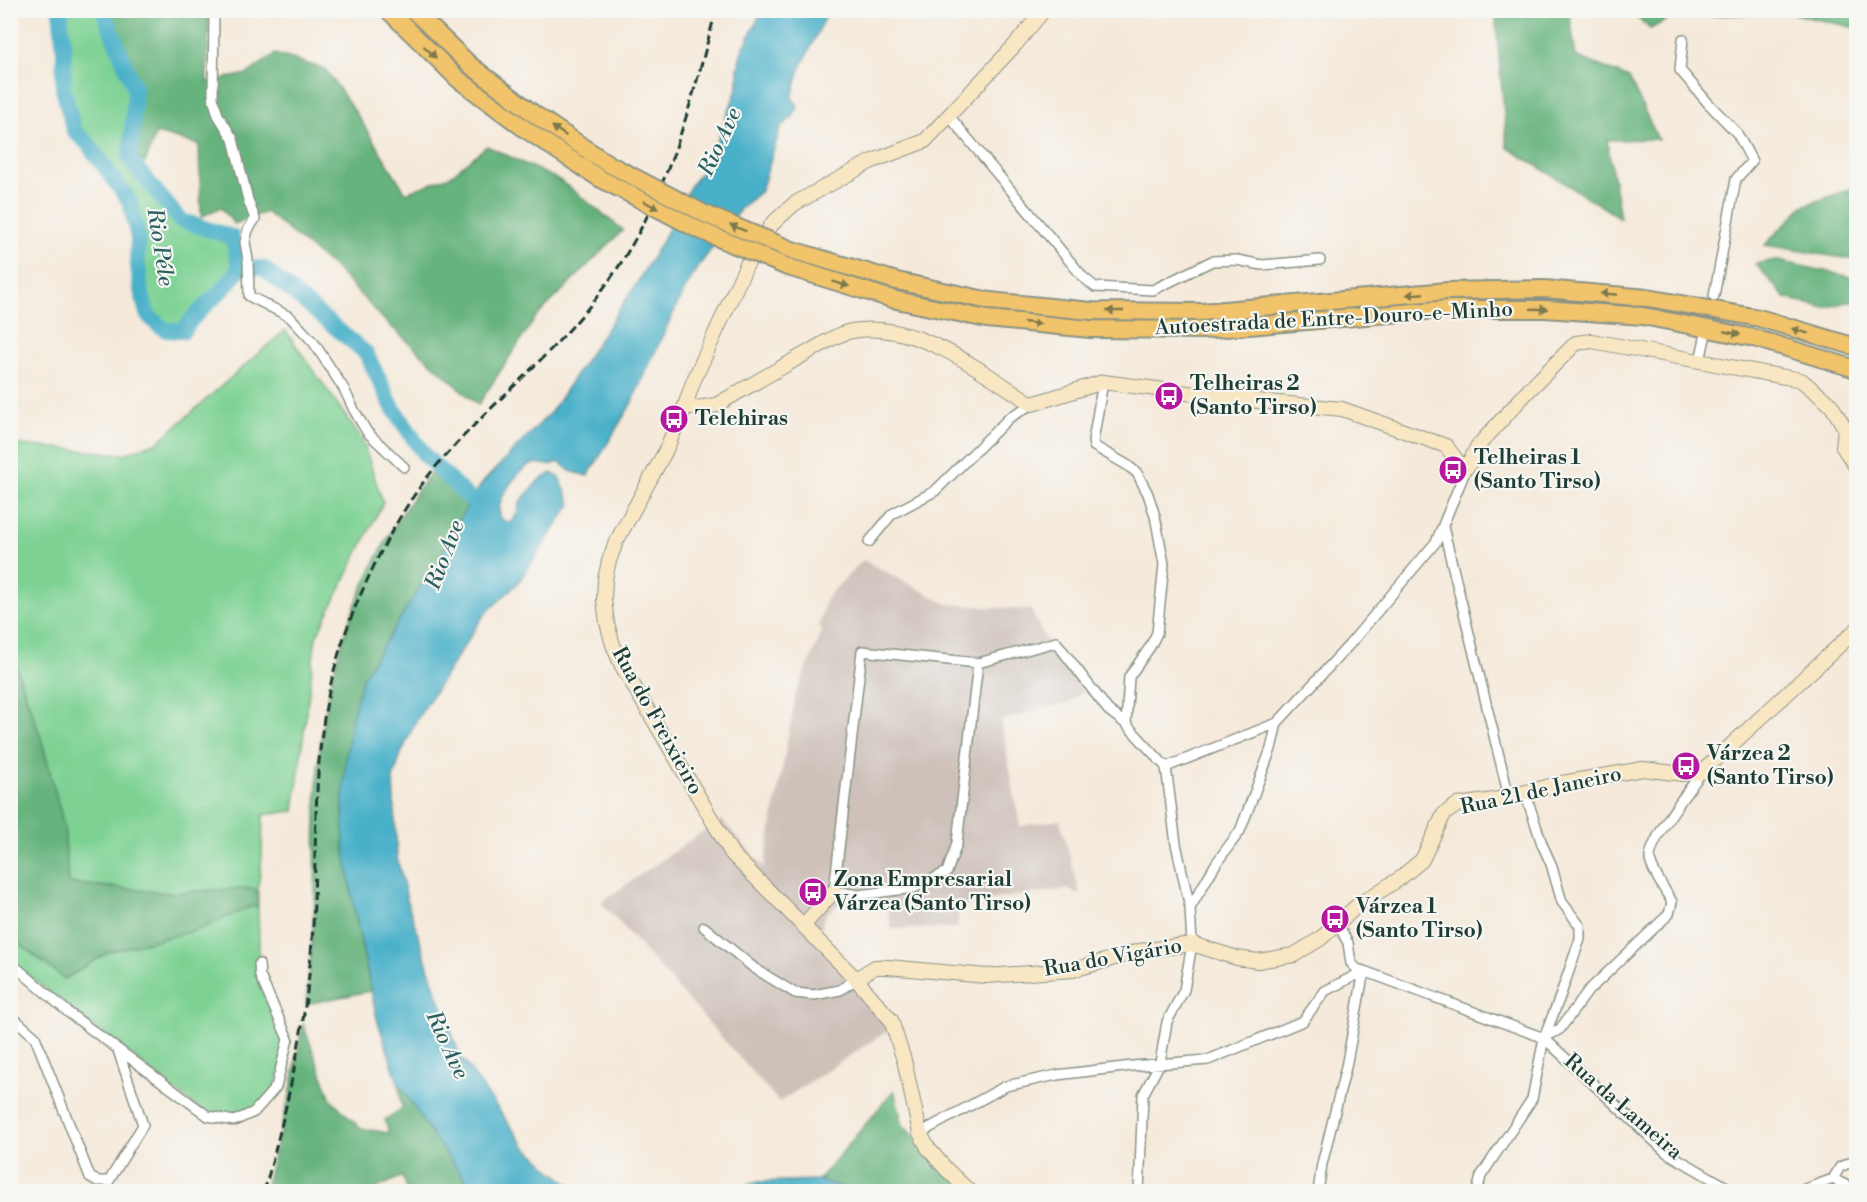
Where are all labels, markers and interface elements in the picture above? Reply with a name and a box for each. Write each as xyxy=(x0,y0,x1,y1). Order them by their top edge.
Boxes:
one-way arrow xyxy=(422,44,436,58)
water label: Rio Ave xyxy=(692,104,747,181)
one-way arrow xyxy=(551,125,567,136)
one-way arrow xyxy=(642,200,659,210)
water label: Rio Péle xyxy=(140,205,179,288)
one-way arrow xyxy=(728,223,746,233)
one-way arrow xyxy=(832,280,850,289)
one-way arrow xyxy=(1405,289,1424,299)
one-way arrow xyxy=(1600,290,1619,299)
street label: Autoestrada de Entre-Douro-e-Minho xyxy=(1153,297,1514,341)
one-way arrow xyxy=(1529,304,1548,314)
one-way arrow xyxy=(1106,306,1125,316)
one-way arrow xyxy=(1022,319,1041,328)
one-way arrow xyxy=(1791,326,1809,335)
one-way arrow xyxy=(1723,329,1742,338)
place label: Telheiras 2 (Santo Tirso) xyxy=(1190,371,1316,421)
bus stop icon: Telheiras 2 (Santo Tirso) xyxy=(1153,380,1185,412)
bus stop icon: Telehiras xyxy=(658,403,690,435)
place label: Telehiras xyxy=(695,406,788,432)
place label: Telheiras 1 (Santo Tirso) xyxy=(1474,445,1600,495)
bus stop icon: Telheiras 1 (Santo Tirso) xyxy=(1437,454,1469,486)
water label: Rio Ave xyxy=(419,517,471,594)
street label: Rua do Freixieiro xyxy=(606,642,708,800)
place label: Várzea 2 (Santo Tirso) xyxy=(1706,741,1833,791)
bus stop icon: Várzea 2 (Santo Tirso) xyxy=(1670,750,1702,782)
street label: Rua 21 de Janeiro xyxy=(1458,761,1624,821)
place label: Zona Empresarial Várzea (Santo Tirso) xyxy=(833,867,1031,917)
bus stop icon: Zona Empresarial Várzea (Santo Tirso) xyxy=(797,876,829,908)
place label: Várzea 1 (Santo Tirso) xyxy=(1355,894,1482,944)
bus stop icon: Várzea 1 (Santo Tirso) xyxy=(1319,903,1351,935)
street label: Rua do Vigário xyxy=(1042,933,1184,983)
water label: Rio Ave xyxy=(419,1006,474,1083)
street label: Rua da Lameira xyxy=(1558,1049,1688,1166)

